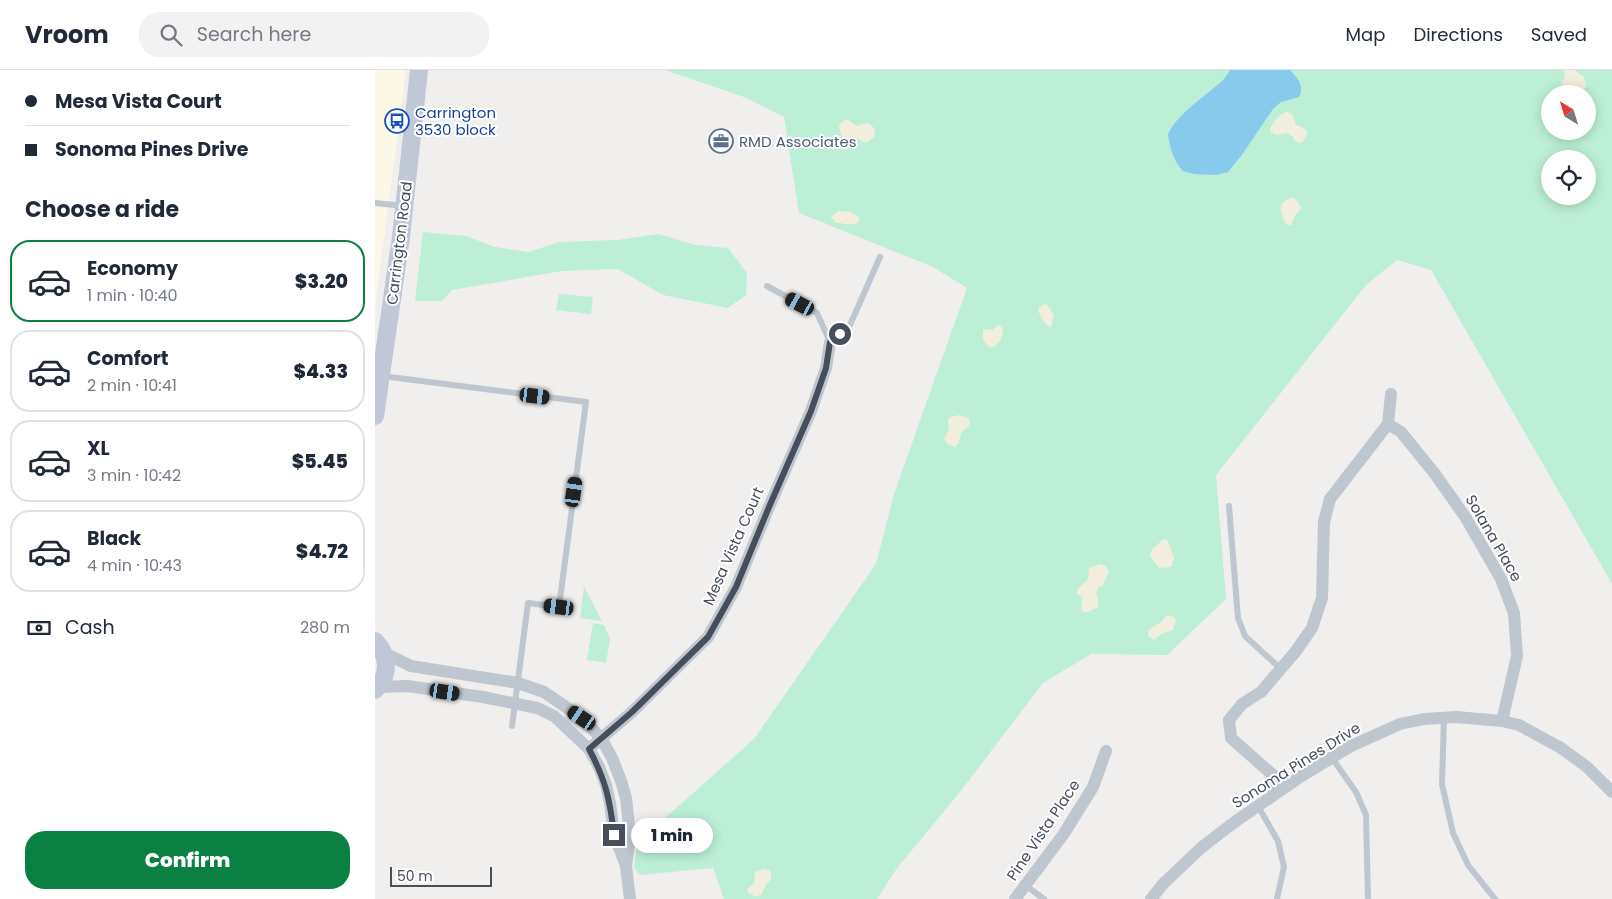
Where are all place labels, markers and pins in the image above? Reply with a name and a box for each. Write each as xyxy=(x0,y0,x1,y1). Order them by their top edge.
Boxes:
place label: Carrington 3530 block xyxy=(415,102,496,140)
bus stop icon: Carrington 3530 block xyxy=(384,108,410,134)
office icon: RMD Associates xyxy=(708,128,734,154)
place label: RMD Associates xyxy=(739,131,857,152)

